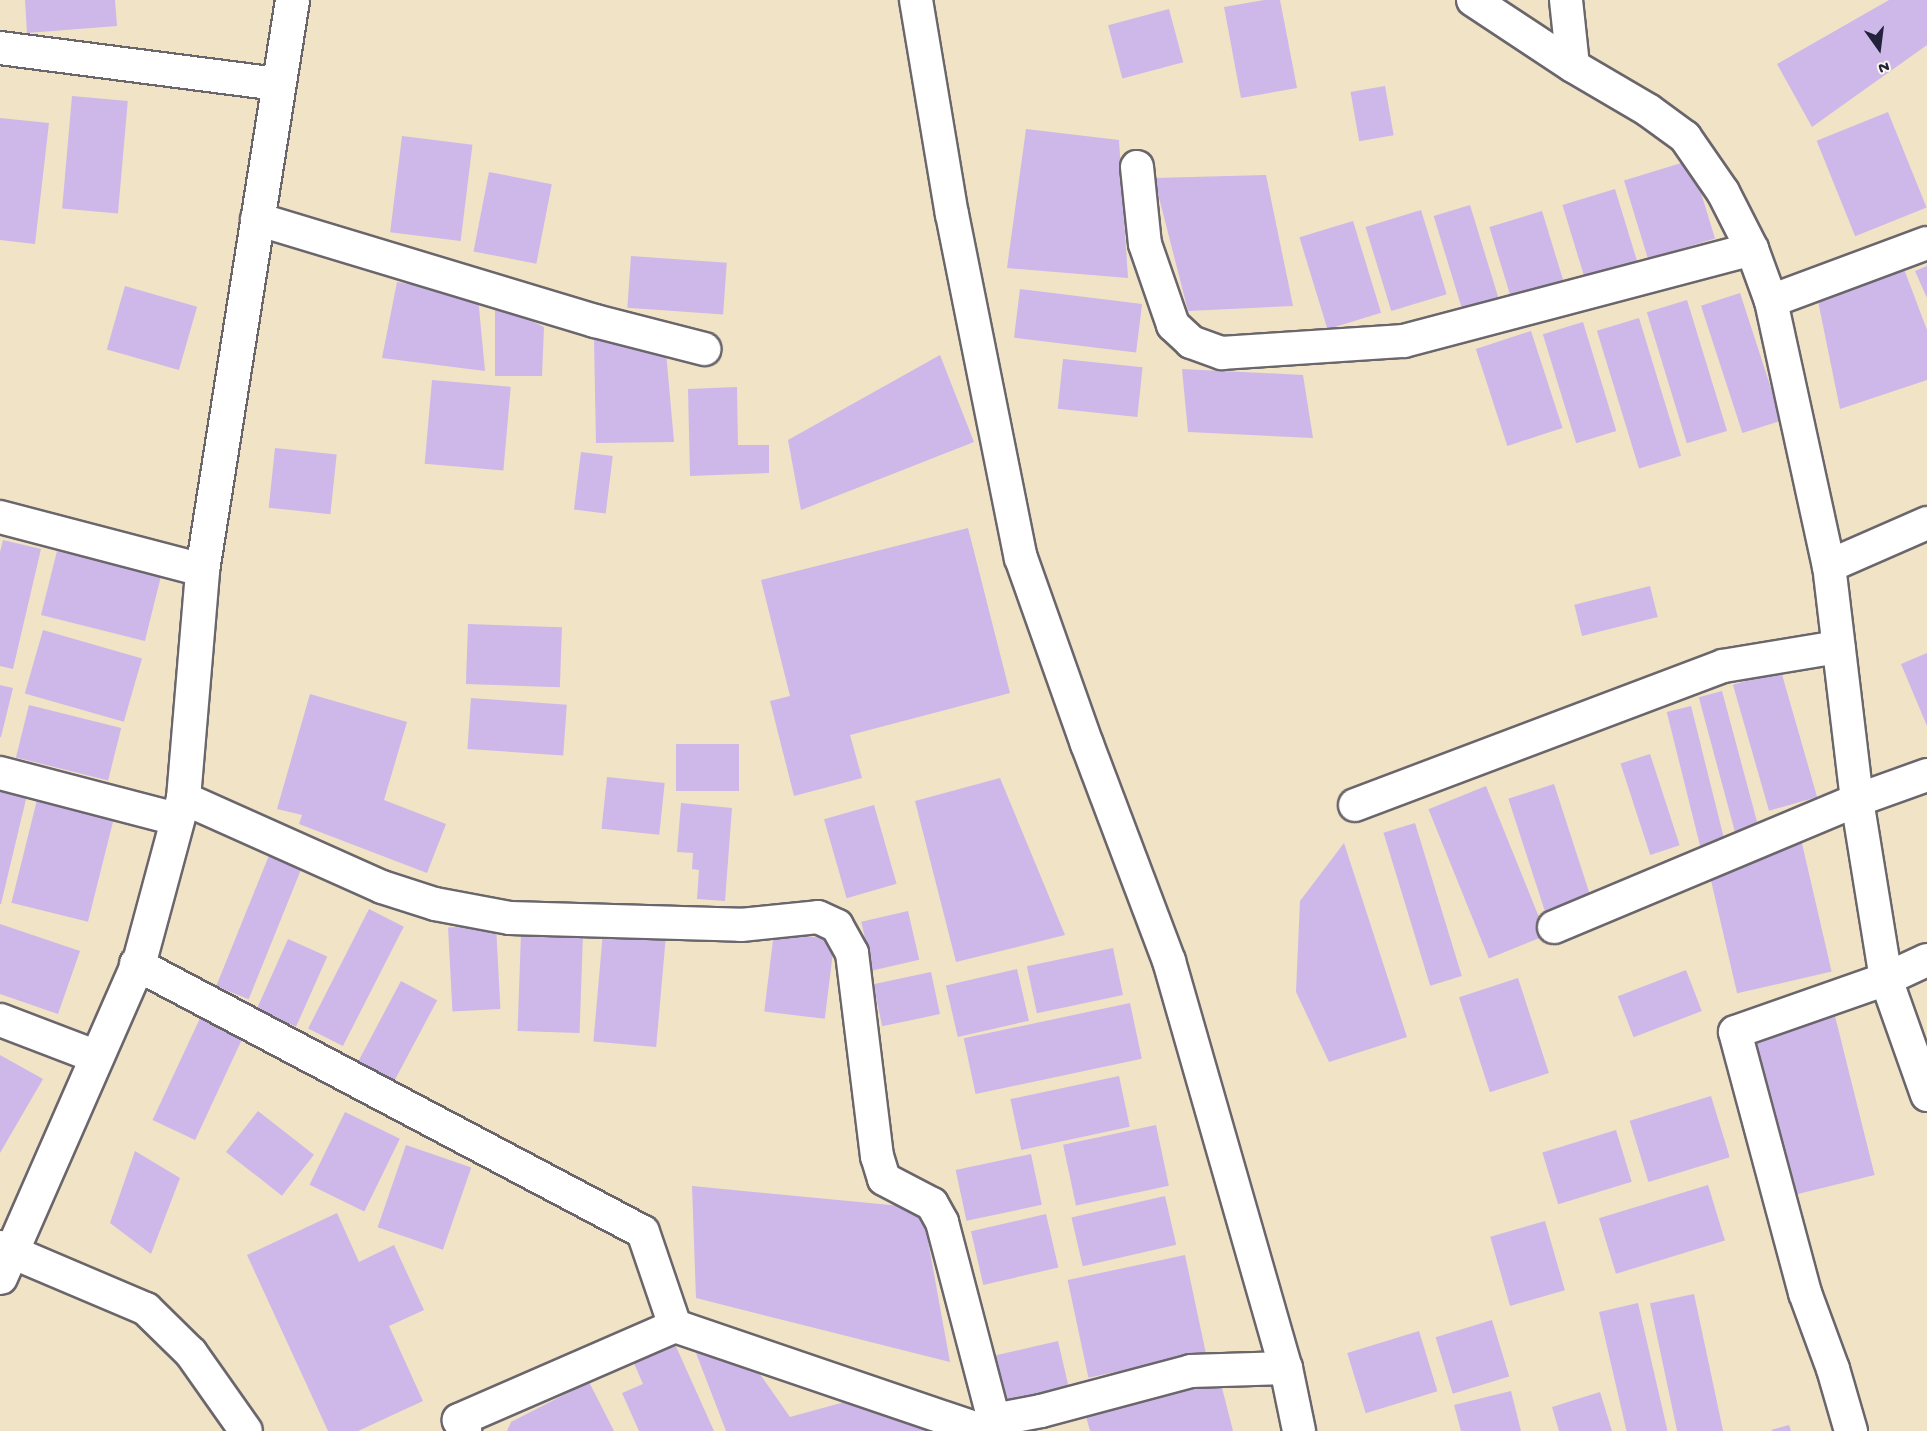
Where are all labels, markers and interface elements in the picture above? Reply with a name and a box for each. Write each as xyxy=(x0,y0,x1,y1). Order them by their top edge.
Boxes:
north arrow xyxy=(1849,18,1909,78)
text: N xyxy=(1876,55,1891,76)

